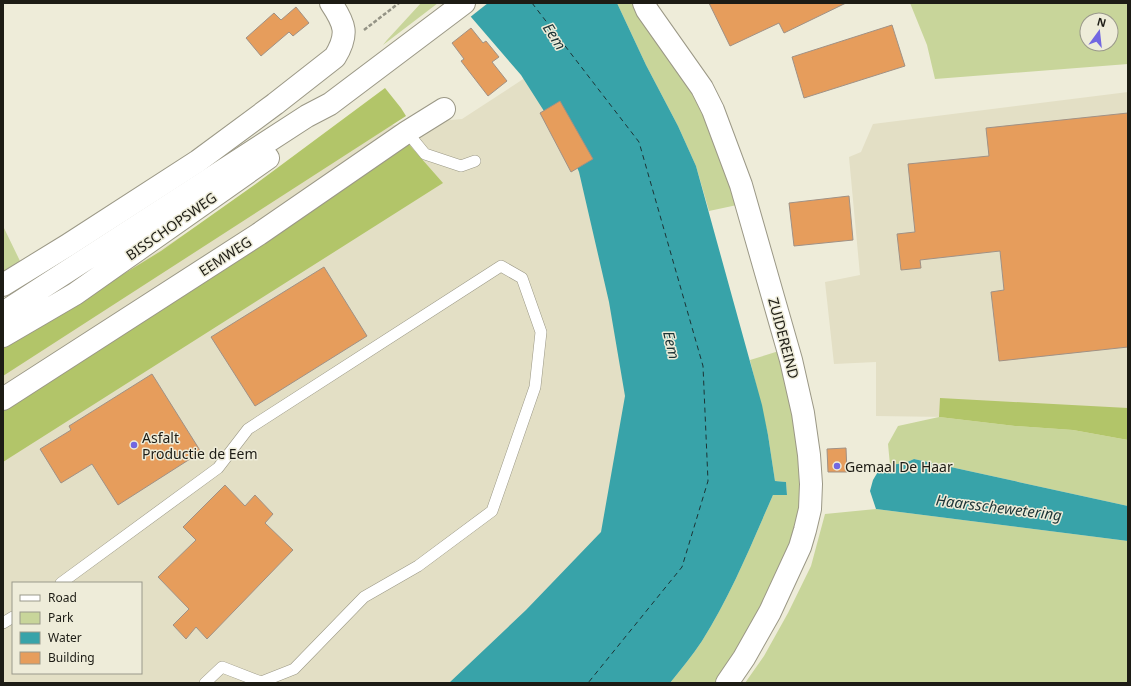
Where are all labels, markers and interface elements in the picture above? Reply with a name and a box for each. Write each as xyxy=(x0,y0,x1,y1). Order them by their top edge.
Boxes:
north arrow xyxy=(1079,12,1119,52)
text: N xyxy=(1095,13,1108,30)
water label: Eem xyxy=(539,19,571,53)
street label: BISSCHOPSWEG xyxy=(122,188,220,264)
street label: EEMWEG xyxy=(195,232,255,280)
street label: ZUIDEREIND xyxy=(764,295,804,381)
water label: Eem xyxy=(659,329,685,361)
place label: Asfalt Productie de Eem xyxy=(142,428,258,463)
marker: Asfalt Productie de Eem xyxy=(129,440,139,450)
place label: Gemaal De Haar xyxy=(845,457,953,476)
marker: Gemaal De Haar xyxy=(832,461,842,471)
water label: Haarsschewetering xyxy=(935,489,1063,525)
legend xyxy=(12,582,142,674)
text: Road xyxy=(48,589,77,606)
text: Park xyxy=(48,609,74,626)
text: Water xyxy=(48,629,82,646)
text: Building xyxy=(48,649,95,666)

